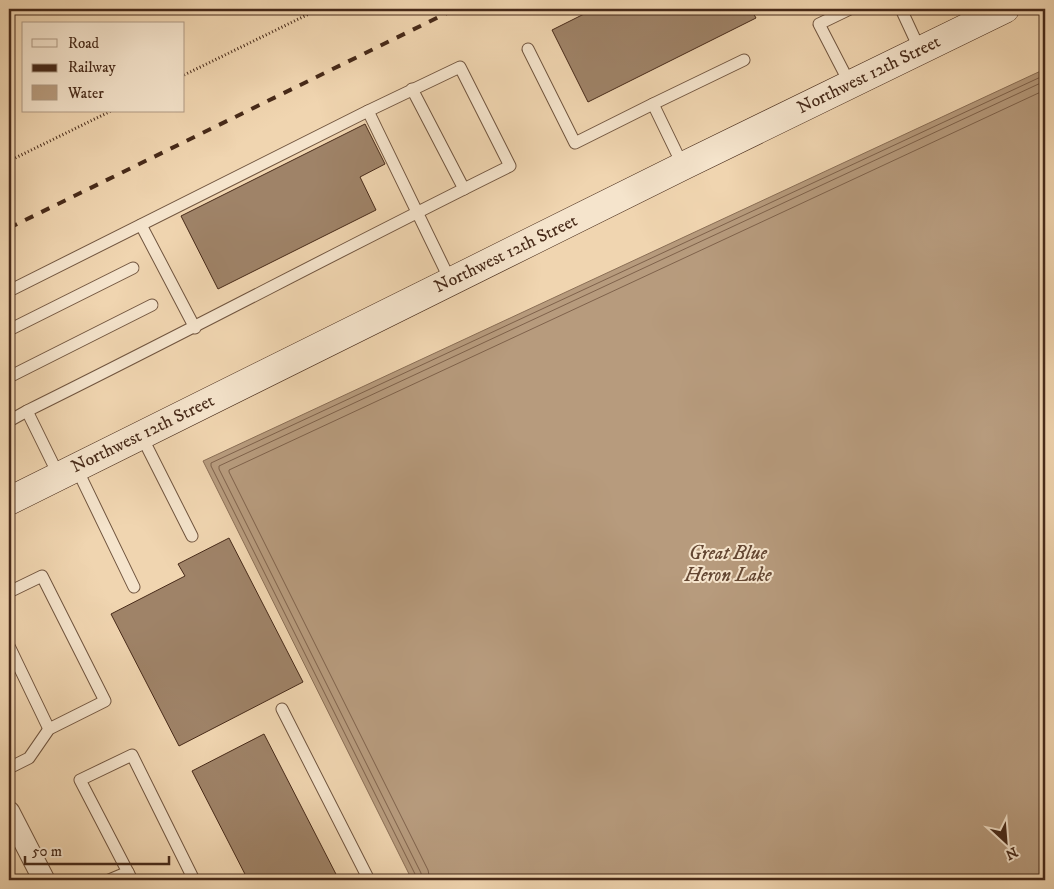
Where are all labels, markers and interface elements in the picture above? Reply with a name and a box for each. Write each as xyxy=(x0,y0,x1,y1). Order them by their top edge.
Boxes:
legend xyxy=(22,22,185,112)
street label: Northwest 12th Street xyxy=(794,31,944,119)
text: Road xyxy=(68,34,100,53)
text: Railway xyxy=(68,58,116,77)
text: Water xyxy=(67,84,104,103)
street label: Northwest 12th Street xyxy=(431,210,581,298)
street label: Northwest 12th Street xyxy=(68,390,218,478)
water label: Great Blue Heron Lake xyxy=(684,542,772,587)
north arrow xyxy=(982,816,1032,866)
scale bar xyxy=(25,834,169,866)
text: 50 m xyxy=(32,842,62,861)
text: N xyxy=(1002,842,1020,864)

